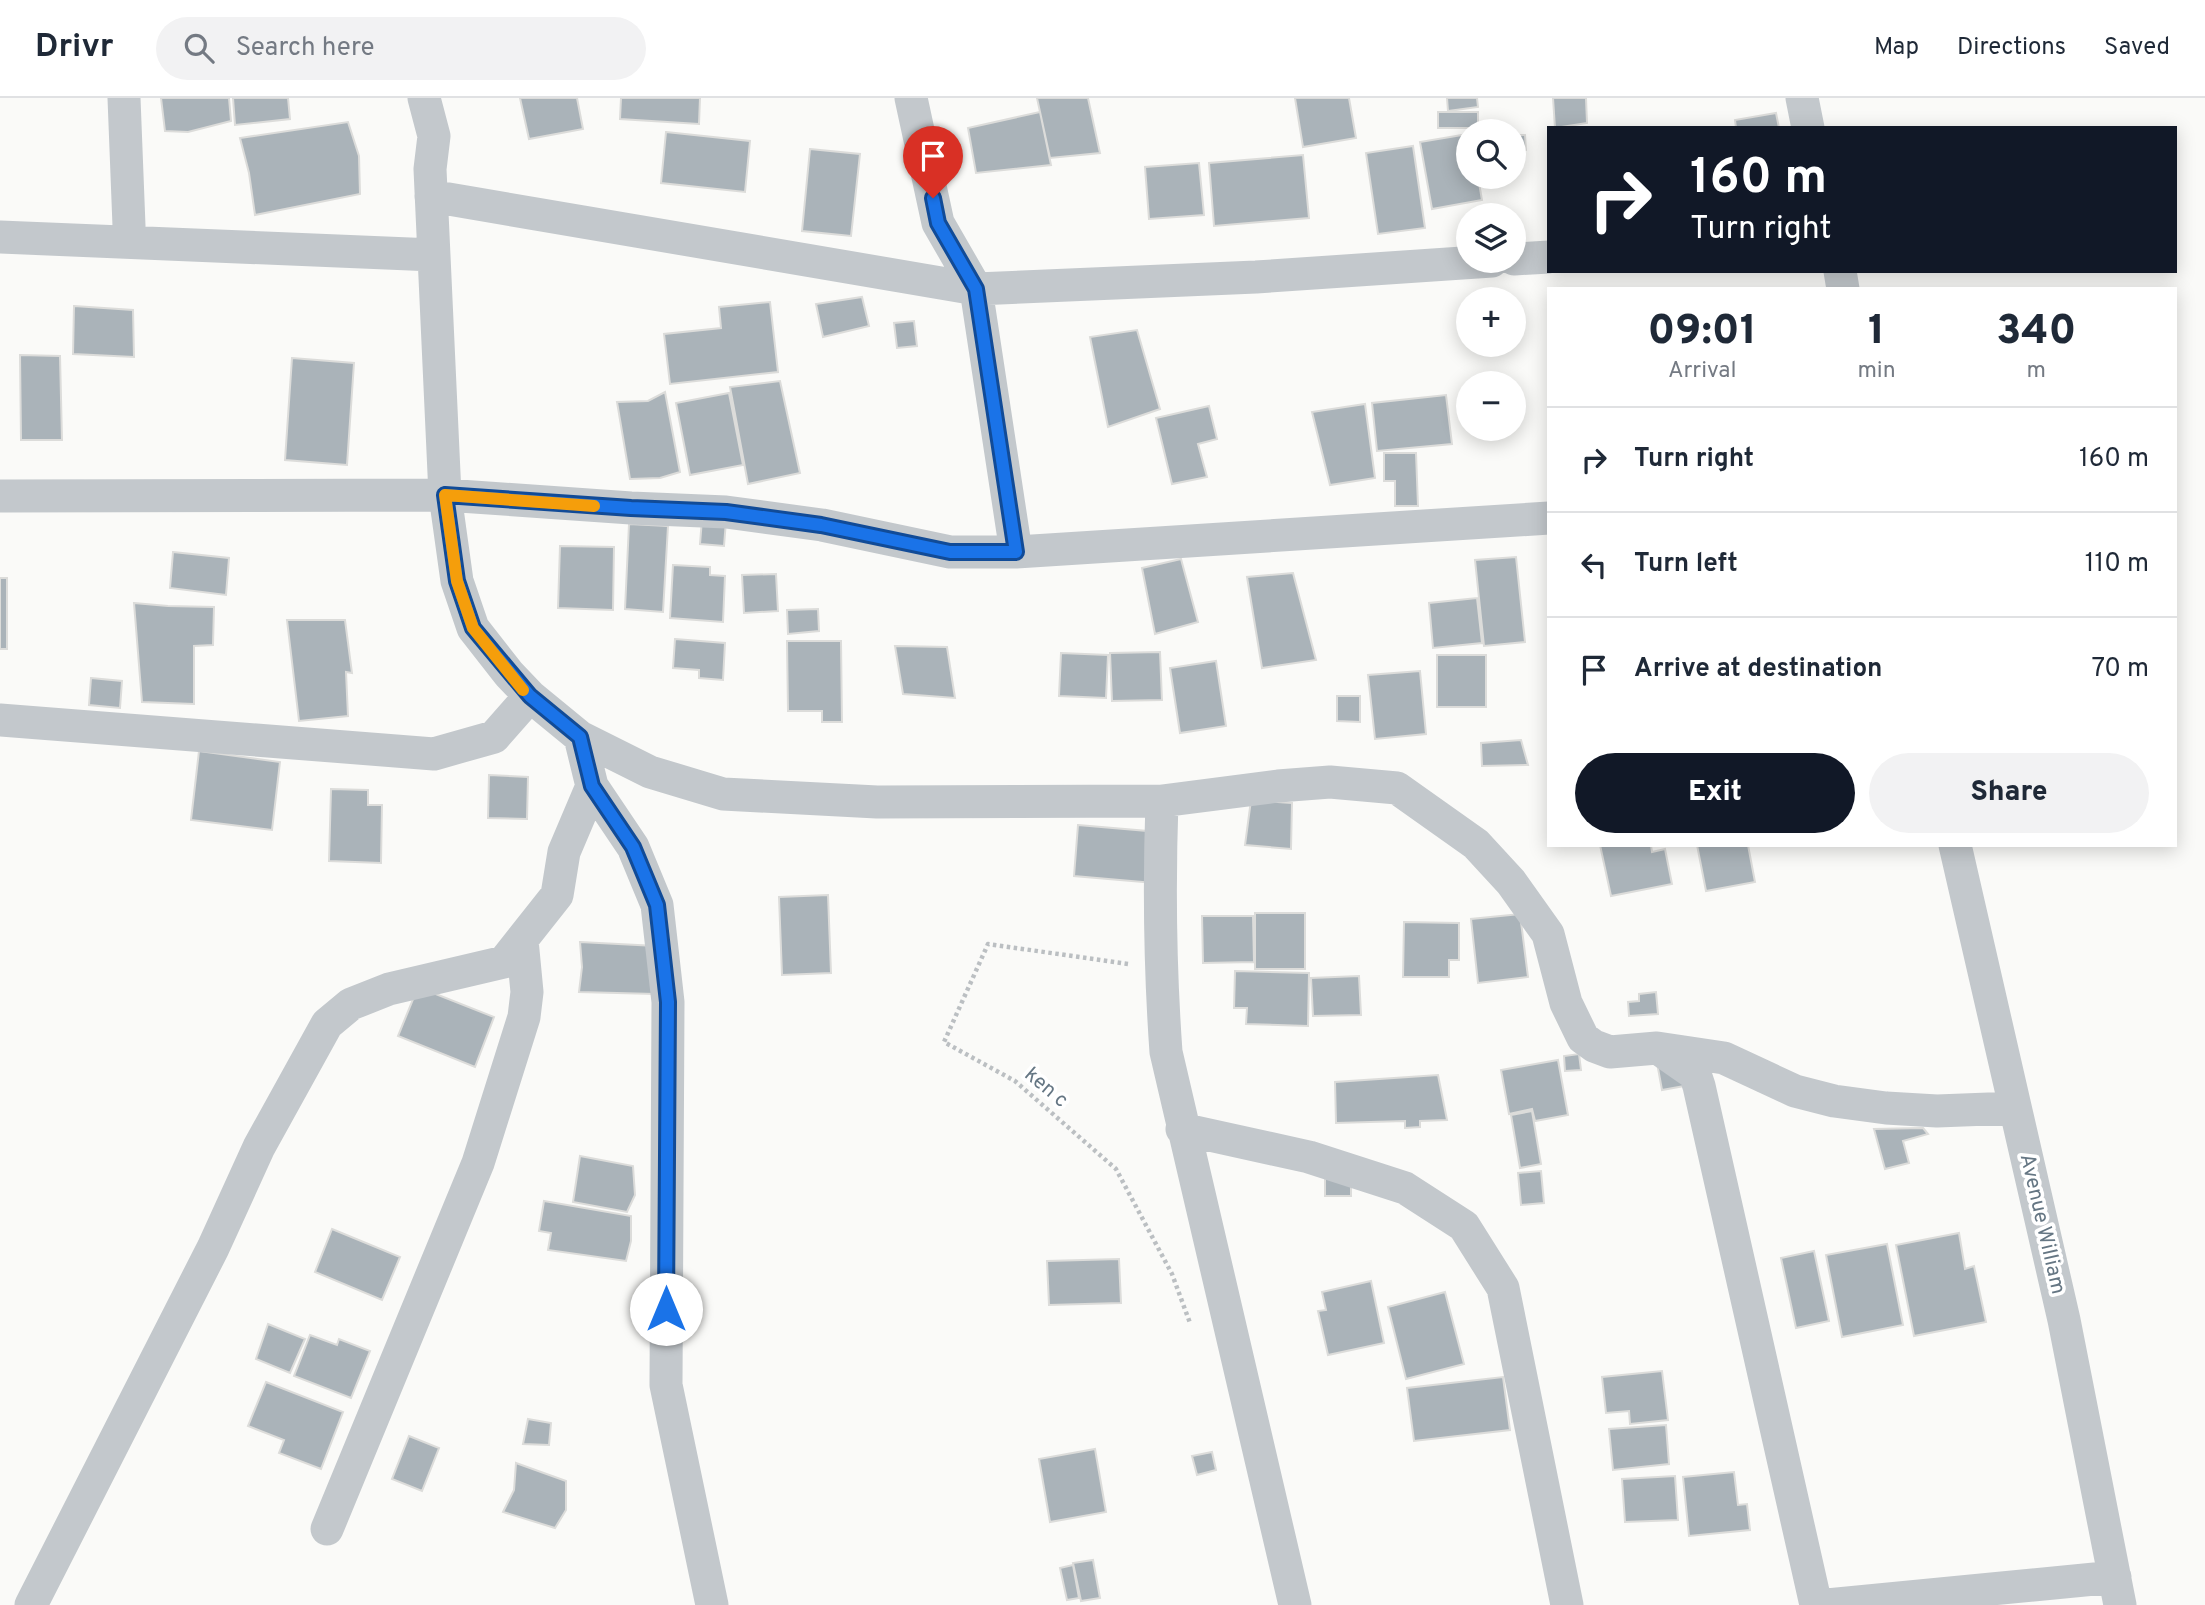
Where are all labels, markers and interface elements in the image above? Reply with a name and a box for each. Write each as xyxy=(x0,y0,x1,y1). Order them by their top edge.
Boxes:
search box xyxy=(156,17,646,80)
text: Drivr xyxy=(35,27,114,69)
icon: search xyxy=(180,29,218,67)
text: Search here xyxy=(236,32,375,65)
text: Map xyxy=(1874,33,1919,63)
text: Directions xyxy=(1957,33,2066,63)
text: Saved xyxy=(2104,33,2170,63)
map controls xyxy=(1456,119,1526,441)
button: search xyxy=(1456,119,1526,189)
pin xyxy=(903,126,963,198)
icon: arrive xyxy=(914,137,952,175)
text: 160 m xyxy=(1690,149,1827,211)
icon: right xyxy=(1575,154,1666,245)
button: layers xyxy=(1456,203,1526,273)
text: Turn right xyxy=(1690,210,1832,250)
button: + xyxy=(1456,287,1526,357)
text: 09:01 xyxy=(1648,306,1757,359)
text: 1 xyxy=(1868,306,1885,359)
text: 340 xyxy=(1996,306,2076,359)
text: Arrival xyxy=(1668,357,1736,386)
text: min xyxy=(1857,357,1896,386)
text: m xyxy=(2027,357,2046,386)
button: − xyxy=(1456,371,1526,441)
icon: right xyxy=(1575,441,1613,479)
text: Turn right xyxy=(1634,443,1754,476)
text: 160 m xyxy=(2079,443,2149,476)
icon: left xyxy=(1575,546,1613,584)
text: Turn left xyxy=(1634,548,1738,581)
text: 110 m xyxy=(2085,548,2149,581)
icon: arrive xyxy=(1575,651,1613,689)
text: Arrive at destination xyxy=(1634,653,1882,686)
text: 70 m xyxy=(2091,653,2149,686)
button: Exit xyxy=(1575,753,1855,833)
button: Share xyxy=(1869,753,2149,833)
street label: ken c xyxy=(1018,1062,1074,1114)
street label: Avenue William xyxy=(2013,1151,2071,1297)
position arrow xyxy=(629,1272,703,1346)

